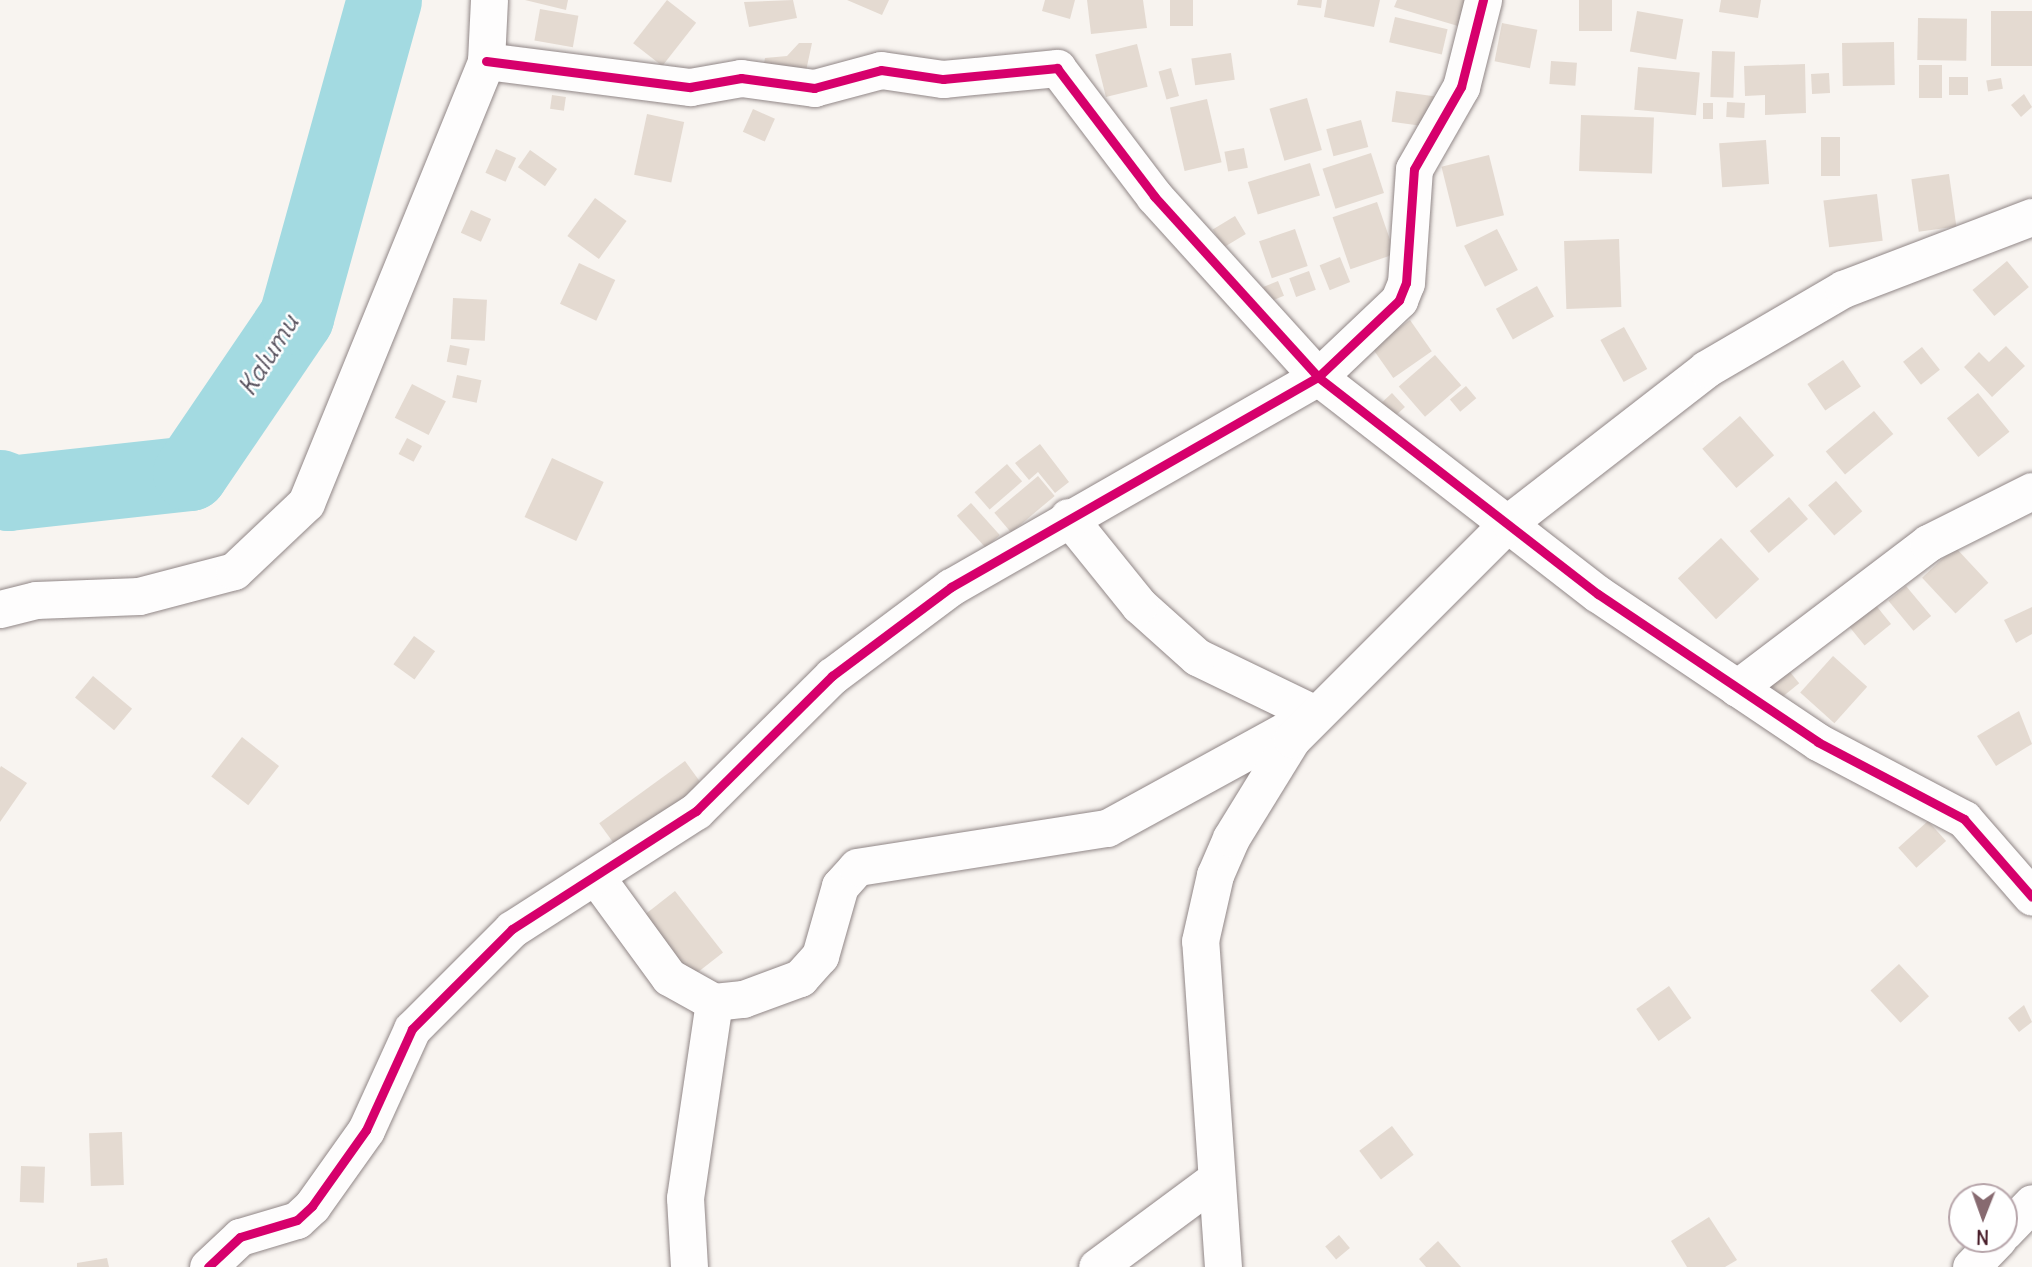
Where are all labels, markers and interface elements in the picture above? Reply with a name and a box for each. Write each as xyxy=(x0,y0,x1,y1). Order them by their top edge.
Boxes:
water label: Kalumu xyxy=(231,309,305,401)
north arrow xyxy=(1948,1183,2018,1253)
text: N xyxy=(1976,1225,1989,1249)

